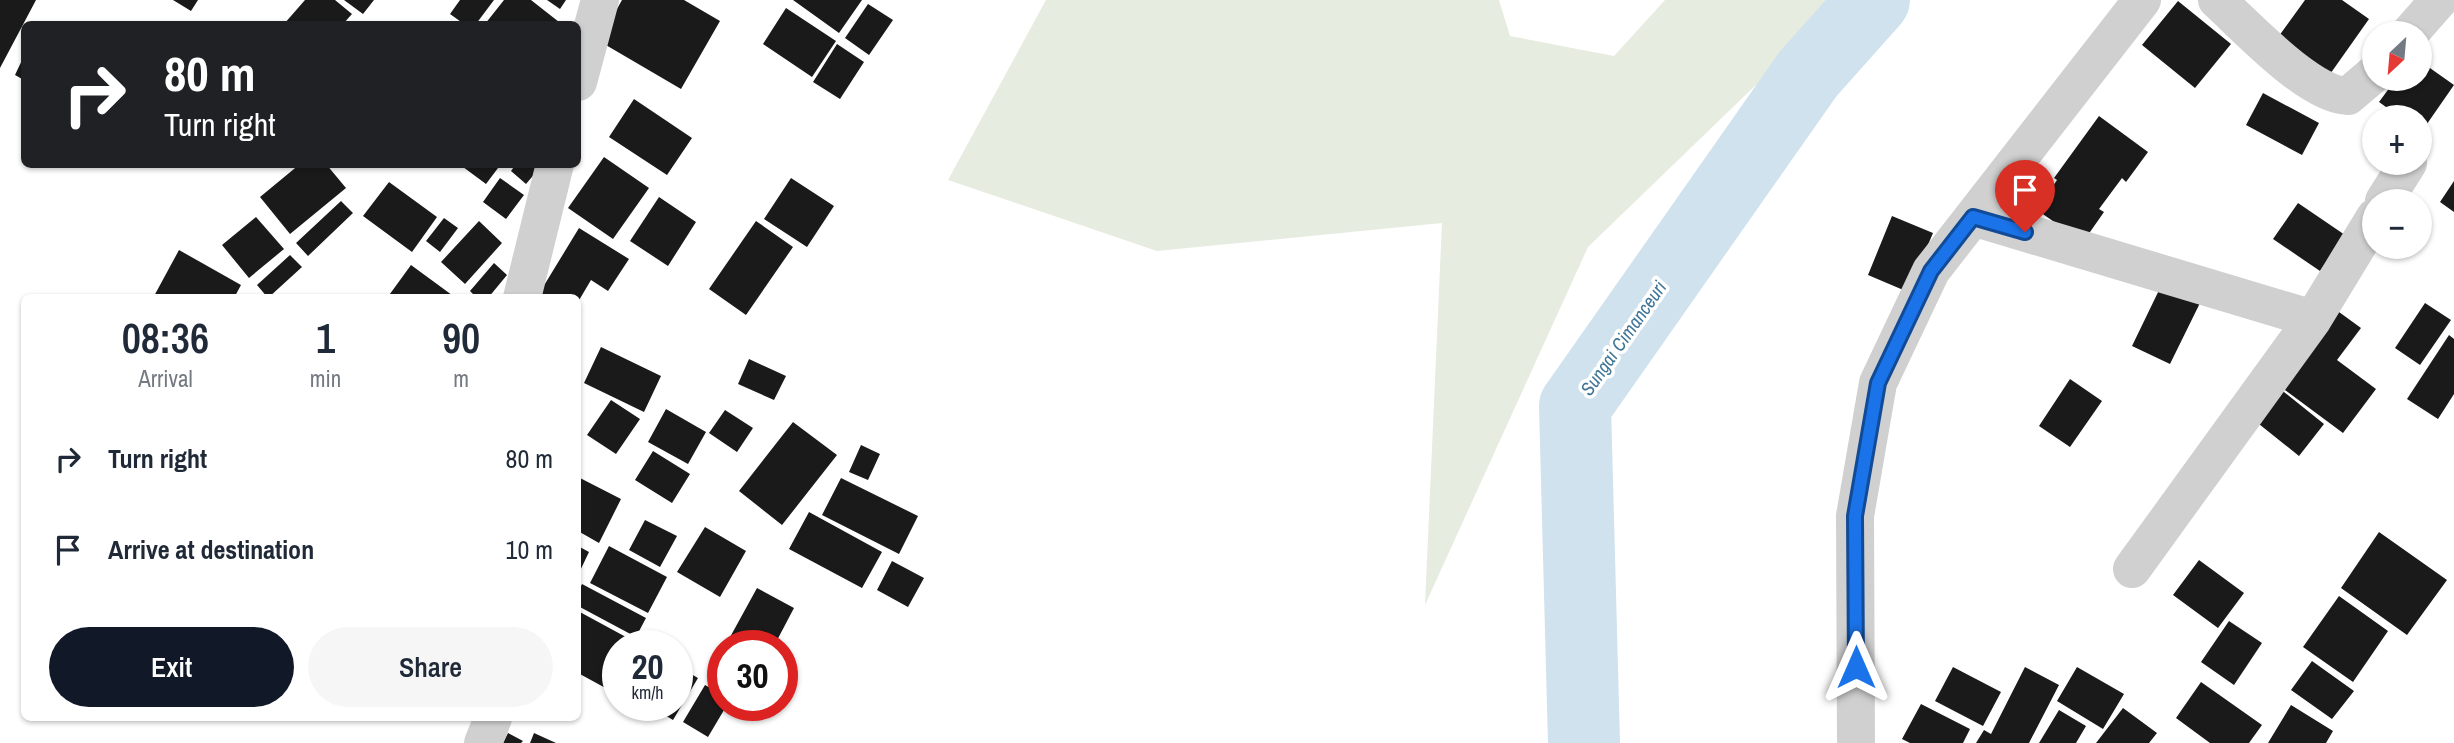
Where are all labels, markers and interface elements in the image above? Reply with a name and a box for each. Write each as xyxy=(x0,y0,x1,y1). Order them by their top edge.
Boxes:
north arrow xyxy=(2362,21,2432,91)
map controls xyxy=(2362,21,2432,259)
text: 80 m xyxy=(164,40,256,106)
icon: right xyxy=(49,49,140,140)
text: Turn right xyxy=(164,103,276,146)
button: + xyxy=(2362,105,2432,175)
pin xyxy=(1995,160,2055,232)
icon: arrive xyxy=(2006,171,2044,209)
button: − xyxy=(2362,189,2432,259)
water label: Sungai Cimanceuri xyxy=(1574,275,1673,400)
text: 08:36 xyxy=(122,310,209,366)
text: 1 xyxy=(316,310,335,366)
text: 90 xyxy=(442,310,480,366)
text: Arrival xyxy=(138,363,193,394)
text: min xyxy=(310,363,341,394)
text: m xyxy=(453,363,469,394)
icon: right xyxy=(49,440,87,478)
text: Turn right xyxy=(108,441,207,476)
text: 80 m xyxy=(506,441,553,476)
icon: arrive xyxy=(49,531,87,569)
text: Arrive at destination xyxy=(108,532,314,567)
text: 10 m xyxy=(506,532,553,567)
button: Exit xyxy=(49,627,294,707)
button: Share xyxy=(308,627,553,707)
speed limit sign: 30 xyxy=(707,630,798,721)
position arrow xyxy=(1819,630,1893,704)
text: 20 xyxy=(632,643,663,690)
text: km/h xyxy=(632,680,664,705)

